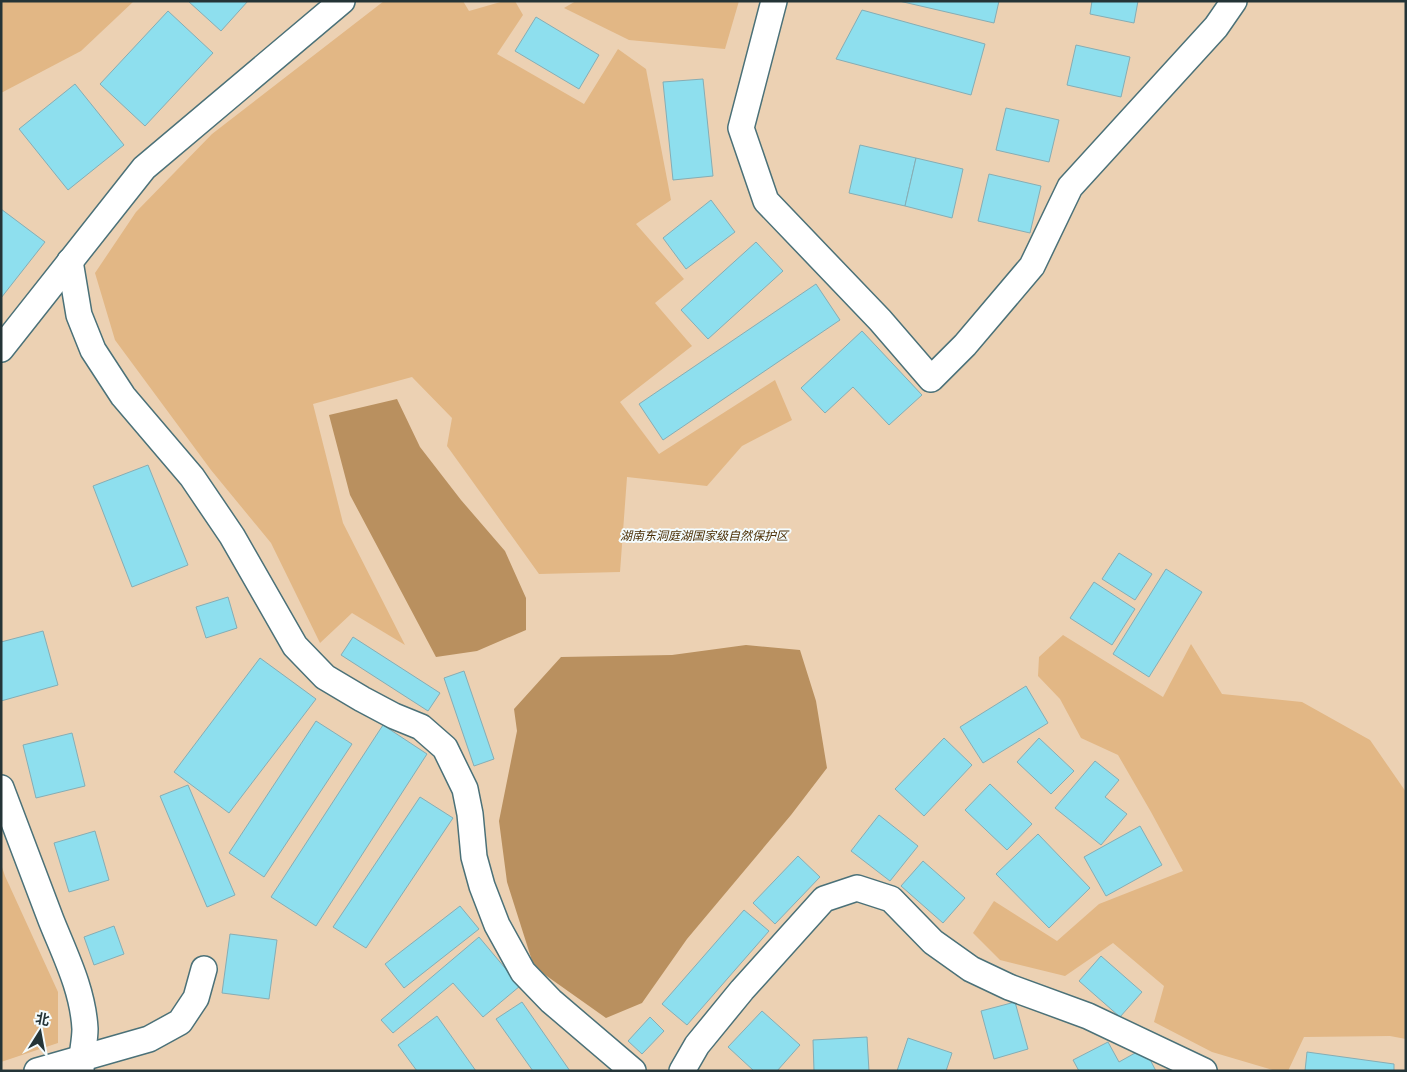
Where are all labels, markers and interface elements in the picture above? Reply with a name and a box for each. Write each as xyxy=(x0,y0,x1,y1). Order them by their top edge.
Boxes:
park label: 湖南东洞庭湖国家级自然保护区 xyxy=(620,528,790,544)
north arrow xyxy=(15,1007,65,1057)
text: 北 xyxy=(34,1008,51,1030)

